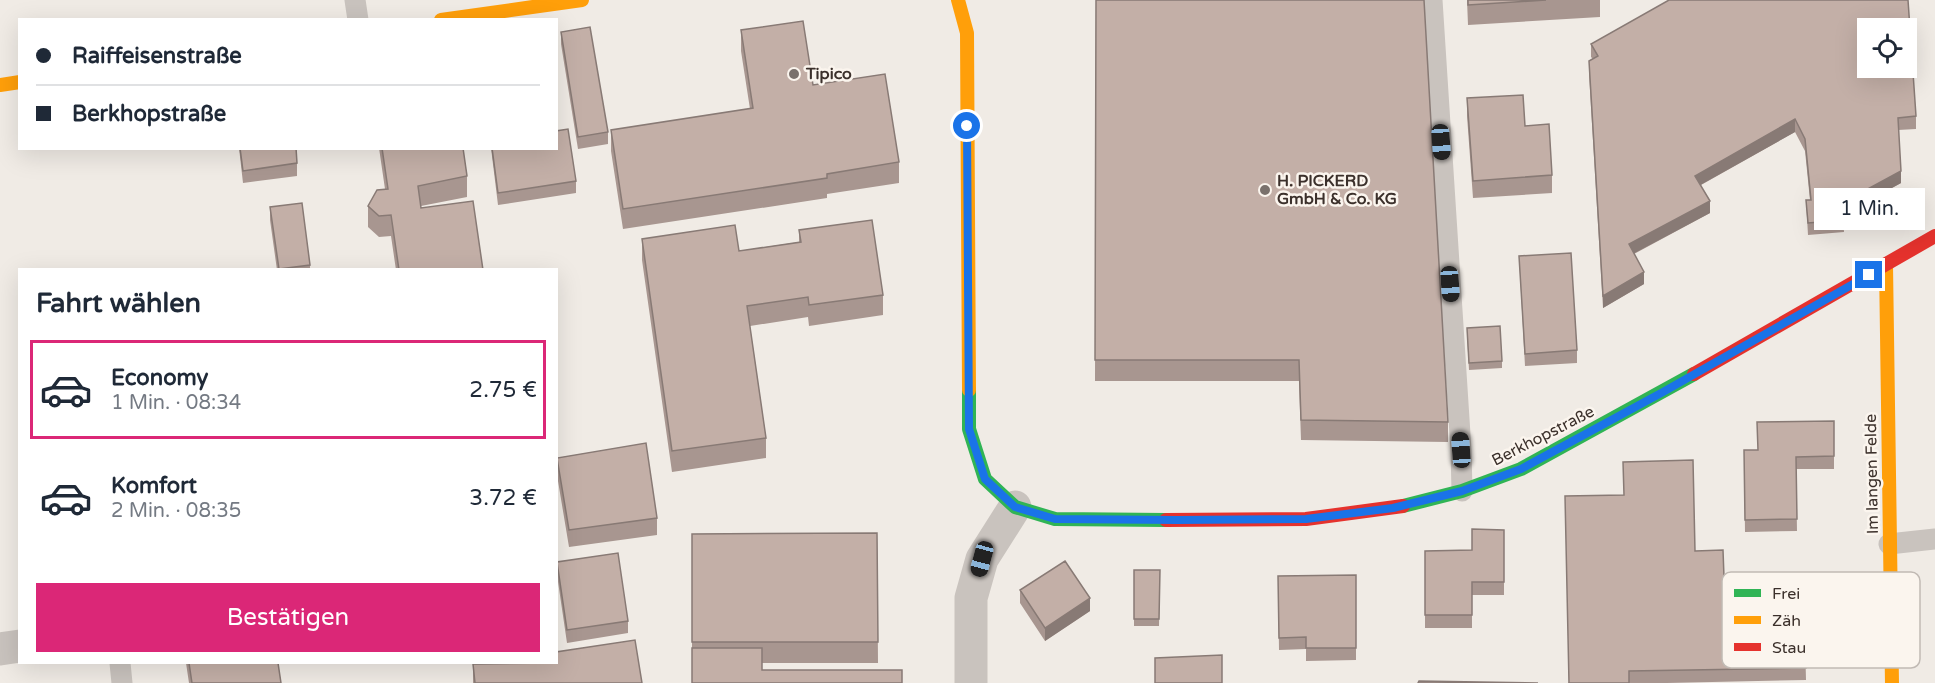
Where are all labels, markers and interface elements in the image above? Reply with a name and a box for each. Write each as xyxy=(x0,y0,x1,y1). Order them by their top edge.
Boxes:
map controls xyxy=(1857,18,1917,78)
button: locate xyxy=(1857,18,1917,78)
text: Raiffeisenstraße xyxy=(72,43,242,69)
place label: Tipico xyxy=(805,64,852,84)
marker: Tipico xyxy=(787,67,801,81)
text: Berkhopstraße xyxy=(72,101,226,127)
route start xyxy=(953,112,980,139)
car xyxy=(1431,123,1451,161)
place label: H. PICKERD GmbH & Co. KG xyxy=(1277,171,1397,209)
marker: H. PICKERD GmbH & Co. KG xyxy=(1258,183,1272,197)
callout: 1 Min. xyxy=(1814,188,1924,230)
text: 1 Min. xyxy=(1840,197,1899,221)
route end xyxy=(1855,261,1882,288)
car xyxy=(1440,265,1460,303)
text: Fahrt wählen xyxy=(36,287,201,320)
icon: car xyxy=(39,363,93,417)
text: Economy xyxy=(111,365,208,391)
text: 2.75 € xyxy=(469,377,537,403)
text: 1 Min. · 08:34 xyxy=(111,391,241,415)
street label: Berkhopstraße xyxy=(1489,402,1597,470)
street label: Im langen Felde xyxy=(1861,414,1883,534)
car xyxy=(1451,431,1471,469)
icon: car xyxy=(39,471,93,525)
text: Komfort xyxy=(111,473,197,499)
text: 3.72 € xyxy=(469,485,537,511)
text: 2 Min. · 08:35 xyxy=(111,499,241,523)
car xyxy=(969,539,995,579)
legend xyxy=(1722,572,1920,668)
button: Bestätigen xyxy=(36,583,540,652)
text: Frei xyxy=(1772,584,1800,604)
text: Zäh xyxy=(1772,611,1801,631)
text: Stau xyxy=(1772,638,1806,658)

